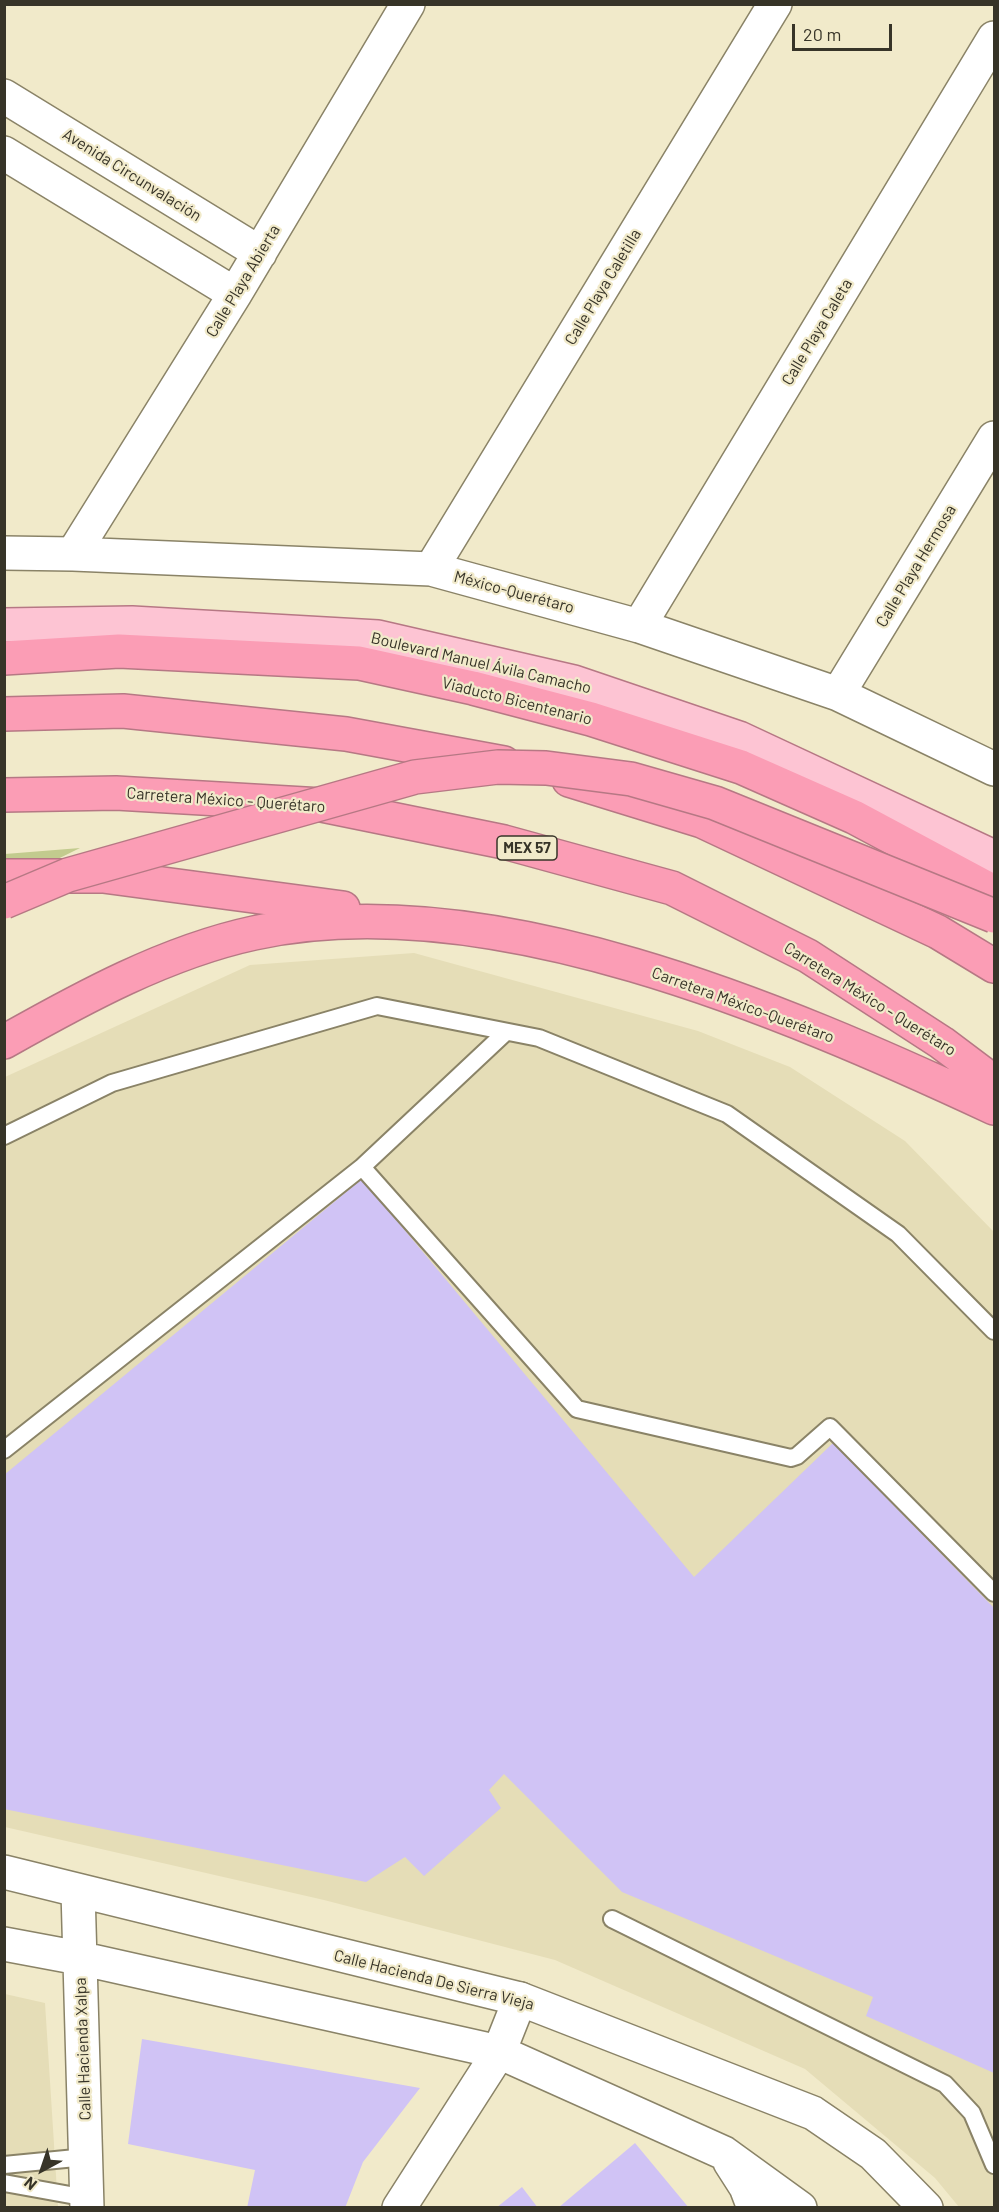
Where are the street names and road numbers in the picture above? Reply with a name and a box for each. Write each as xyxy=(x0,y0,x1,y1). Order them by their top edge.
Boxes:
street label: Avenida Circunvalación xyxy=(59,124,205,226)
street label: Calle Playa Abierta xyxy=(202,221,284,341)
street label: Calle Playa Caletilla xyxy=(561,225,645,349)
street label: Calle Playa Caleta xyxy=(778,275,856,389)
street label: Calle Playa Hermosa xyxy=(872,501,960,631)
street label: México-Querétaro xyxy=(452,567,576,617)
street label: Boulevard Manuel Ávila Camacho xyxy=(369,628,593,698)
street label: Viaducto Bicentenario xyxy=(440,673,594,729)
street label: Carretera México - Querétaro xyxy=(126,783,326,817)
road number: MEX 57 xyxy=(497,836,557,860)
street label: Carretera México - Querétaro xyxy=(780,938,960,1060)
street label: Carretera México-Querétaro xyxy=(649,963,837,1047)
street label: Calle Hacienda De Sierra Vieja xyxy=(332,1946,536,2014)
street label: Calle Hacienda Xalpa xyxy=(71,1977,95,2121)

